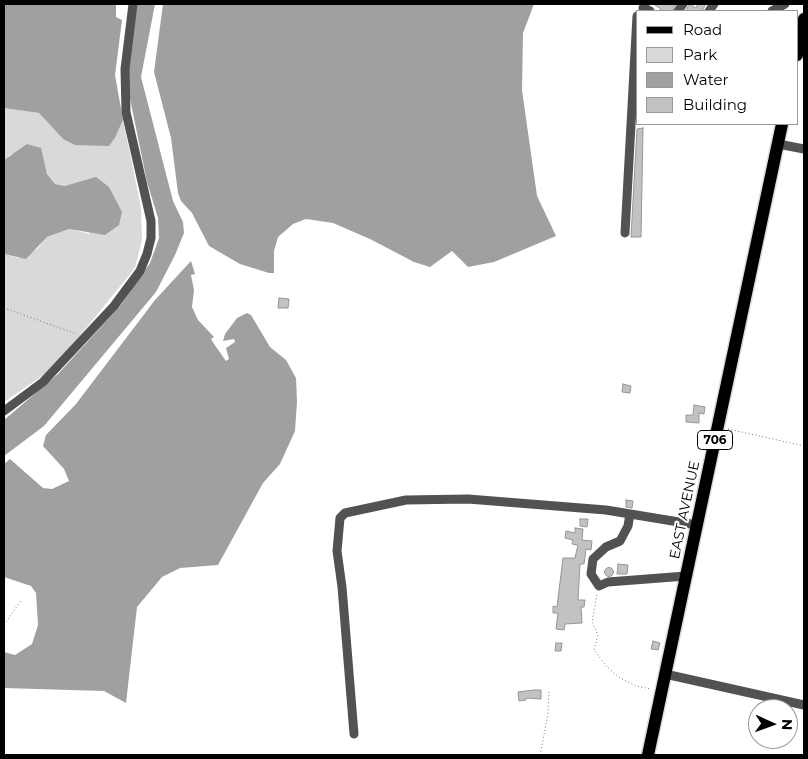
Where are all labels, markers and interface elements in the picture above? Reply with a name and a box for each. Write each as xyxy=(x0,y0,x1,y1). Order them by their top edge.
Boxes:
legend xyxy=(636,10,798,125)
text: Road xyxy=(683,20,722,39)
text: Park xyxy=(683,45,717,64)
text: Water xyxy=(683,70,729,89)
text: Building xyxy=(683,95,747,114)
road number: 706 xyxy=(698,430,732,450)
street label: EAST AVENUE xyxy=(666,459,704,561)
north arrow xyxy=(748,699,798,749)
text: N xyxy=(778,719,796,730)

